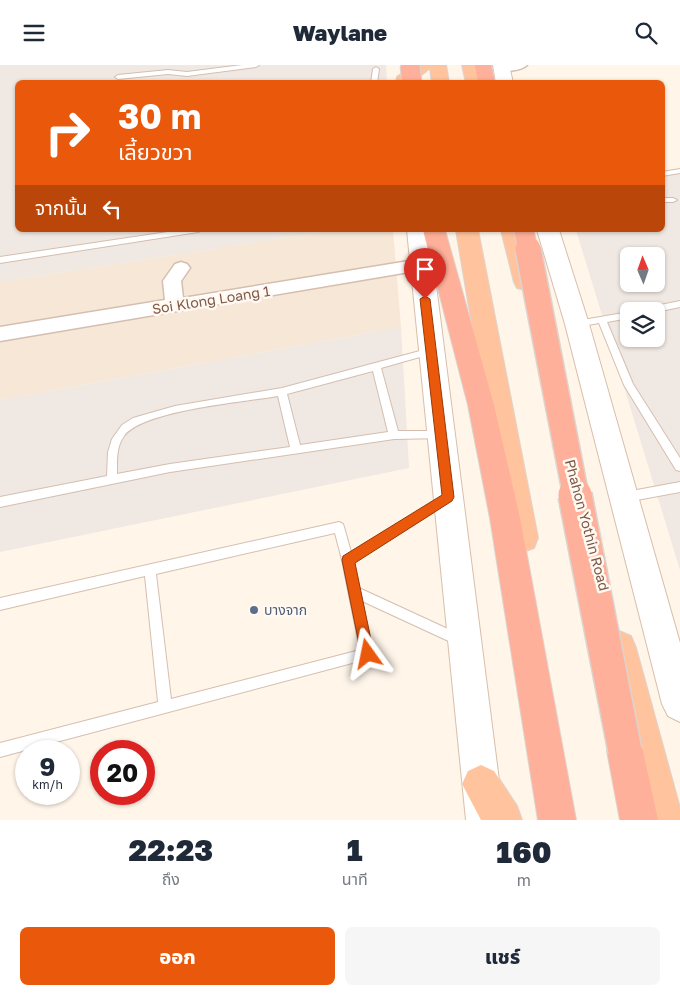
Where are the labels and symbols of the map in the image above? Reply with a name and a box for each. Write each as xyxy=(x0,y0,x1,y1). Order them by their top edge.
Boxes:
north arrow xyxy=(620,247,665,293)
pin xyxy=(404,248,446,299)
street label: Soi Klong Loang 1 xyxy=(151,282,271,317)
street label: Phahon Yothin Road xyxy=(562,457,613,592)
place label: บางจาก xyxy=(264,601,307,618)
marker: บางจาก xyxy=(248,604,260,616)
position arrow xyxy=(341,627,393,679)
speed limit sign: 20 xyxy=(90,740,155,805)

